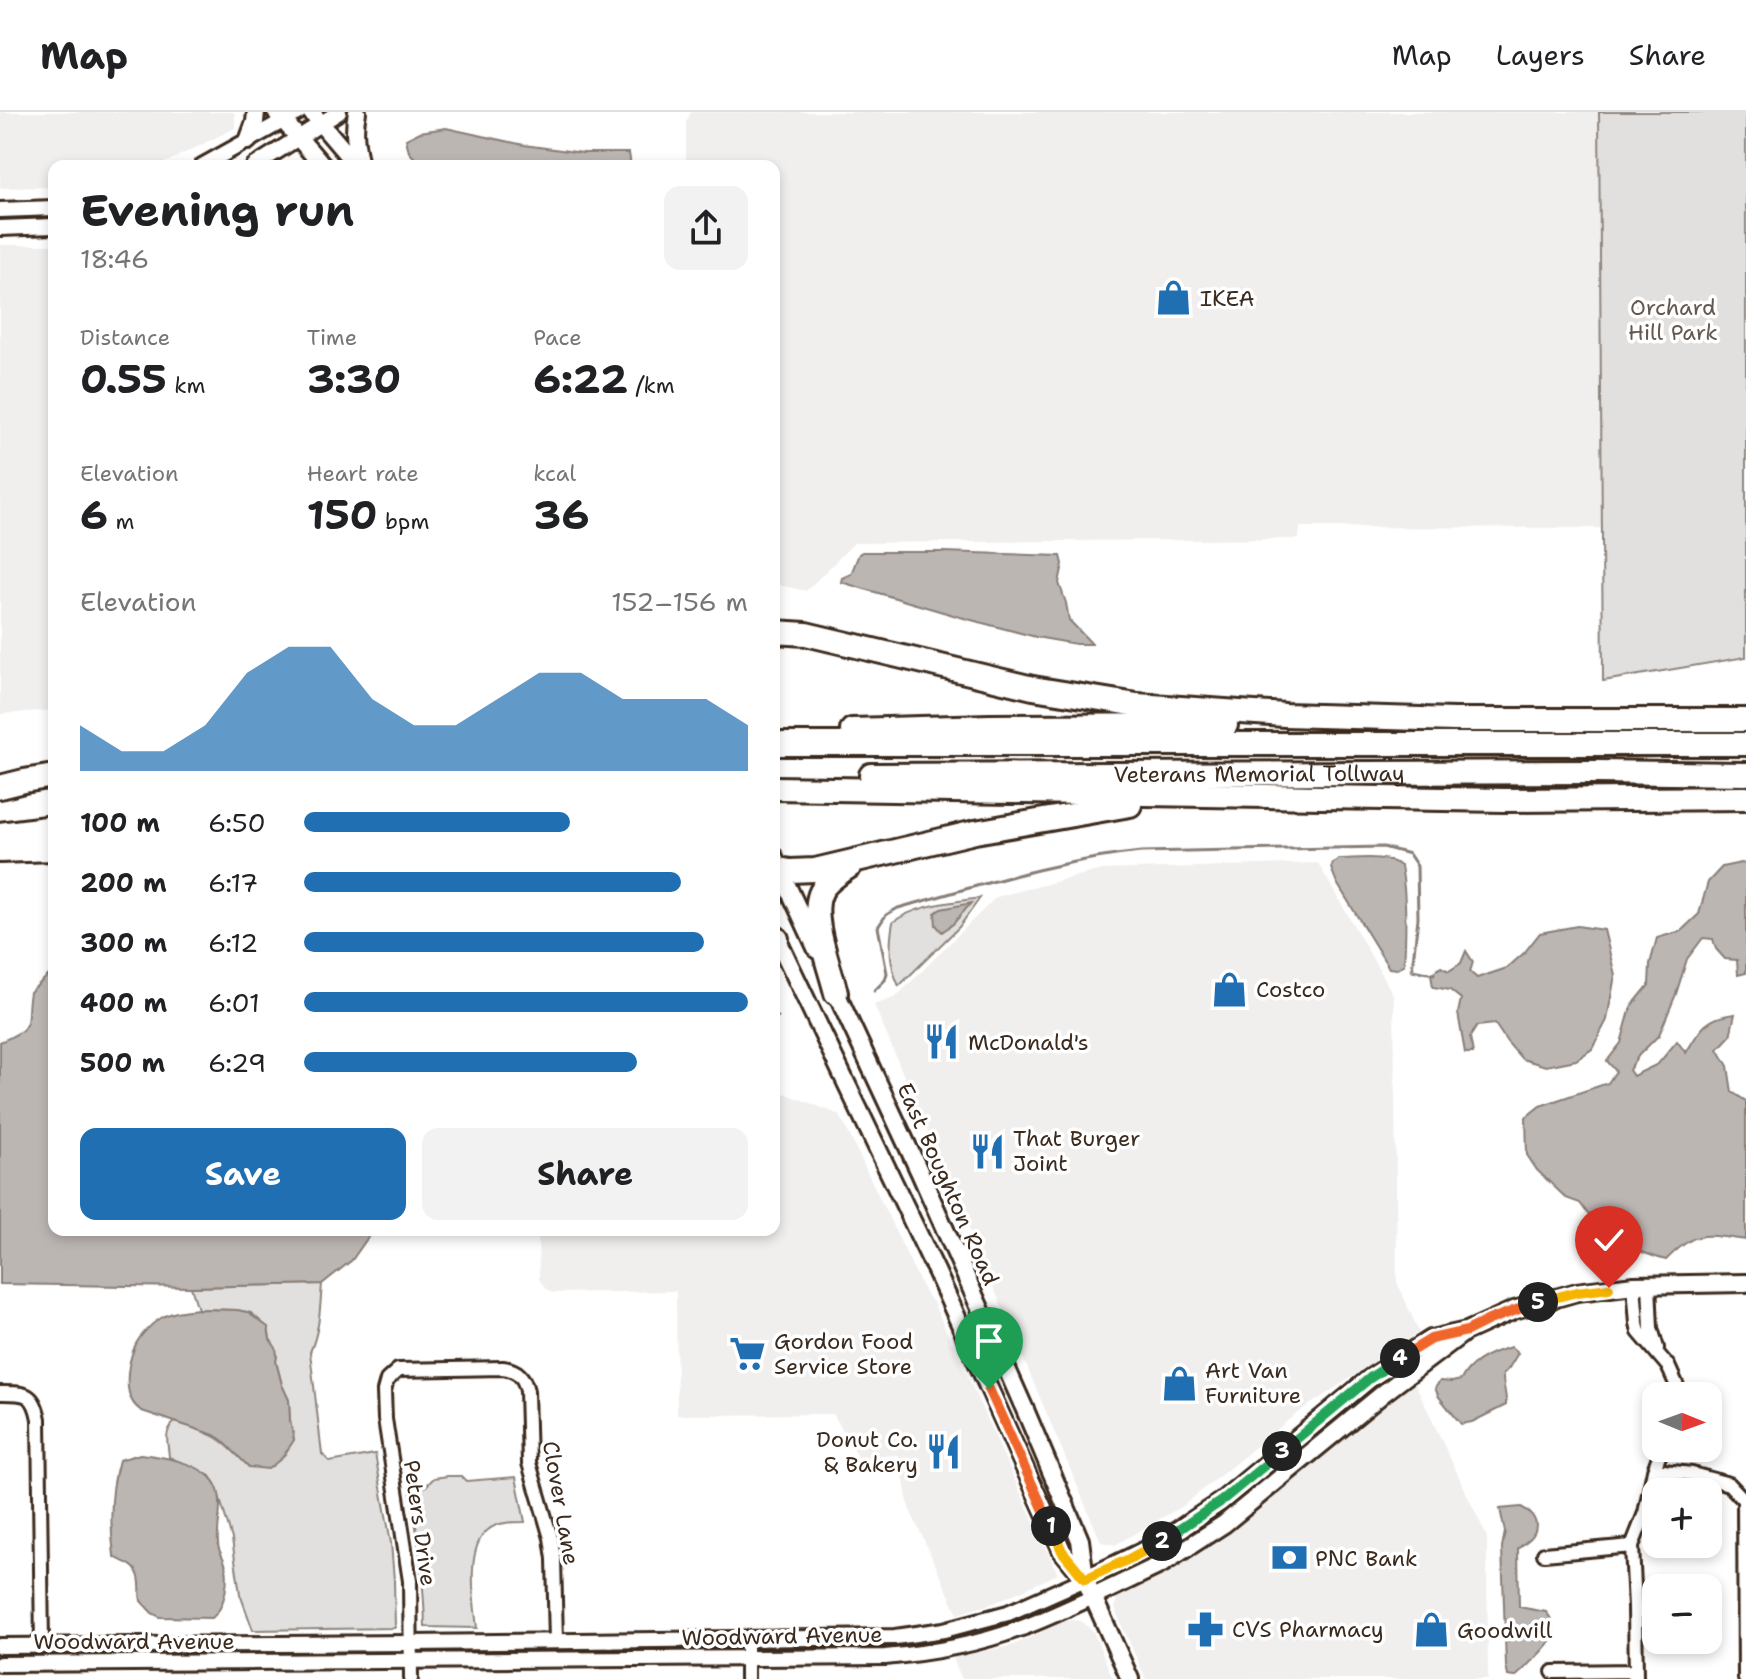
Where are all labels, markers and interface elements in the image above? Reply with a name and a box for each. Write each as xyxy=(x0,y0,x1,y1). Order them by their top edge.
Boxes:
text: Map xyxy=(40,30,128,81)
text: Map xyxy=(1392,36,1452,74)
text: Layers xyxy=(1496,36,1585,74)
text: Share xyxy=(1629,36,1706,74)
text: Evening run xyxy=(80,181,354,240)
button: share xyxy=(664,186,748,270)
text: 18:46 xyxy=(80,241,149,276)
shop icon: IKEA xyxy=(1155,279,1193,317)
place label: IKEA xyxy=(1200,284,1255,313)
park label: Orchard Hill Park xyxy=(1628,293,1718,347)
text: Distance xyxy=(80,323,170,352)
text: Time xyxy=(307,323,357,352)
text: Pace xyxy=(533,323,582,352)
text: 0.55 xyxy=(80,352,167,406)
text: 3:30 xyxy=(307,352,401,406)
text: 6:22 xyxy=(533,352,628,406)
text: km xyxy=(167,371,205,400)
text: /km xyxy=(628,371,675,400)
text: Elevation xyxy=(80,459,178,488)
text: Heart rate xyxy=(307,459,419,488)
text: kcal xyxy=(533,459,576,488)
text: 6 xyxy=(80,488,108,542)
text: 150 xyxy=(307,488,378,542)
text: 36 xyxy=(533,488,589,542)
text: m xyxy=(108,507,134,536)
text: bpm xyxy=(378,507,429,536)
text: Elevation xyxy=(80,584,196,619)
text: 152–156 m xyxy=(611,584,748,619)
street label: Veterans Memorial Tollway xyxy=(1113,758,1405,788)
text: 100 m xyxy=(80,805,160,840)
text: 6:50 xyxy=(208,805,266,840)
text: 200 m xyxy=(80,865,167,900)
text: 6:17 xyxy=(208,865,258,900)
text: 300 m xyxy=(80,925,167,960)
text: 6:12 xyxy=(208,925,258,960)
shop icon: Costco xyxy=(1211,970,1249,1008)
place label: Costco xyxy=(1256,975,1325,1004)
text: 400 m xyxy=(80,985,167,1020)
text: 6:01 xyxy=(208,985,260,1020)
restaurant icon: McDonald's xyxy=(923,1023,961,1061)
place label: McDonald's xyxy=(968,1028,1089,1057)
text: 500 m xyxy=(80,1045,165,1080)
text: 6:29 xyxy=(208,1045,266,1080)
street label: East Boughton Road xyxy=(890,1078,1006,1290)
place label: That Burger Joint xyxy=(1013,1124,1140,1178)
button: Save xyxy=(80,1128,406,1220)
button: Share xyxy=(422,1128,748,1220)
restaurant icon: That Burger Joint xyxy=(968,1132,1006,1170)
pin xyxy=(1575,1206,1643,1288)
icon: check xyxy=(1587,1218,1631,1262)
pin: 5 xyxy=(1518,1282,1558,1322)
text: 5 xyxy=(1531,1287,1545,1316)
pin xyxy=(955,1307,1023,1389)
icon: arrive xyxy=(967,1319,1011,1363)
place label: Gordon Food Service Store xyxy=(774,1327,913,1381)
supermarket icon: Gordon Food Service Store xyxy=(729,1335,767,1373)
pin: 4 xyxy=(1380,1338,1420,1378)
text: 4 xyxy=(1392,1343,1408,1372)
place label: Art Van Furniture xyxy=(1205,1356,1301,1410)
shop icon: Art Van Furniture xyxy=(1160,1364,1198,1402)
north arrow xyxy=(1642,1382,1722,1462)
map controls xyxy=(1642,1382,1722,1654)
place label: Donut Co. & Bakery xyxy=(816,1425,918,1479)
pin: 3 xyxy=(1262,1431,1302,1471)
restaurant icon: Donut Co. & Bakery xyxy=(925,1433,963,1471)
text: 3 xyxy=(1274,1436,1290,1465)
street label: Clover Lane xyxy=(536,1439,586,1567)
street label: Peters Drive xyxy=(397,1458,443,1588)
button: + xyxy=(1642,1478,1722,1558)
pin: 1 xyxy=(1031,1506,1071,1546)
text: 1 xyxy=(1046,1511,1056,1540)
pin: 2 xyxy=(1142,1521,1182,1561)
text: 2 xyxy=(1154,1526,1170,1555)
bank icon: PNC Bank xyxy=(1270,1539,1308,1577)
place label: PNC Bank xyxy=(1315,1544,1418,1573)
button: − xyxy=(1642,1574,1722,1654)
pharmacy icon: CVS Pharmacy xyxy=(1187,1610,1225,1648)
shop icon: Goodwill xyxy=(1412,1611,1450,1649)
place label: CVS Pharmacy xyxy=(1232,1615,1384,1644)
place label: Goodwill xyxy=(1457,1616,1553,1645)
street label: Woodward Avenue xyxy=(681,1620,883,1652)
street label: Woodward Avenue xyxy=(33,1627,235,1656)

